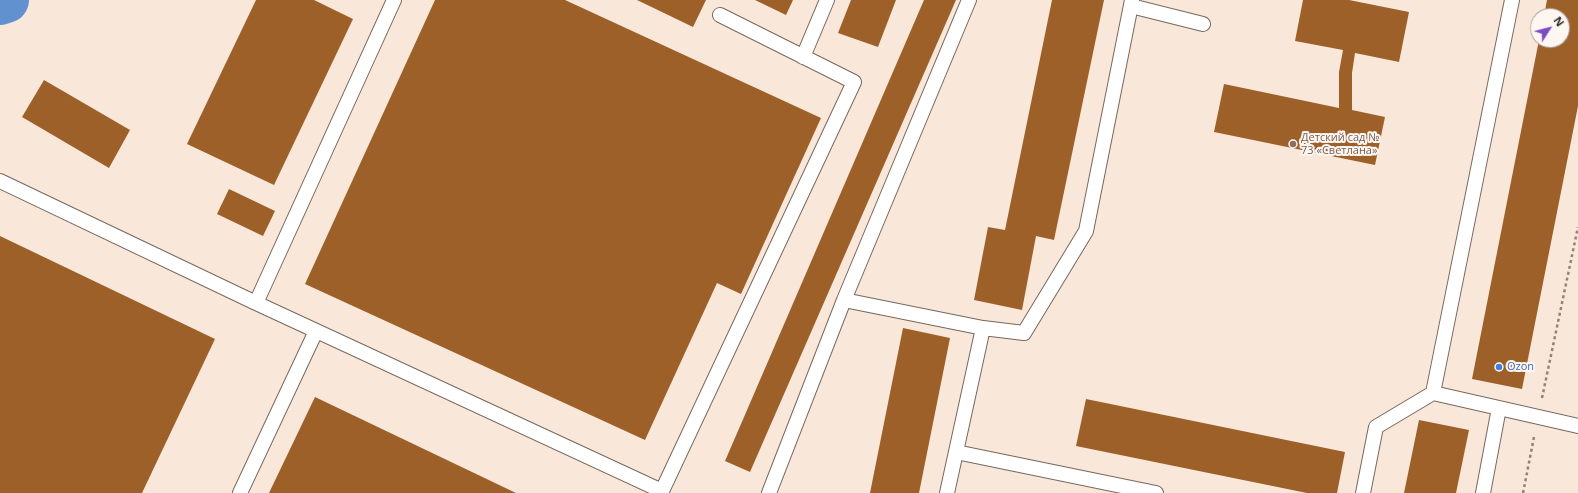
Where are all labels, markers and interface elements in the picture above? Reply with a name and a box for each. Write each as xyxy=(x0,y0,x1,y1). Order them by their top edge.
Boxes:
north arrow xyxy=(1530,8,1570,48)
text: N xyxy=(1551,13,1568,29)
place label: Детский сад № 73 «Светлана» xyxy=(1301,131,1379,157)
marker: Детский сад № 73 «Светлана» xyxy=(1288,139,1298,149)
place label: Ozon xyxy=(1507,360,1534,374)
marker: Ozon xyxy=(1494,362,1504,372)

